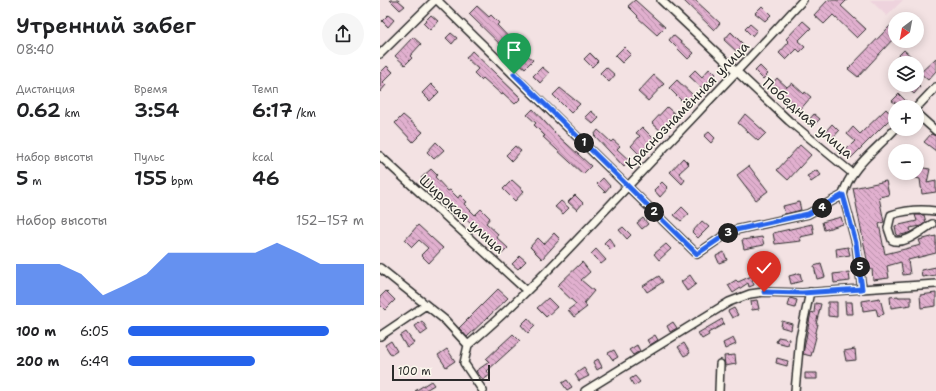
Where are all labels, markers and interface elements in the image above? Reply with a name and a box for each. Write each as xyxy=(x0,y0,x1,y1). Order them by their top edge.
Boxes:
text: Утренний забег xyxy=(16,11,196,40)
north arrow xyxy=(888,12,924,48)
map controls xyxy=(888,12,924,180)
button: share xyxy=(322,13,364,55)
pin xyxy=(497,33,531,74)
street label: Краснознамённая улица xyxy=(621,37,753,173)
icon: arrive xyxy=(503,39,525,61)
text: 08:40 xyxy=(16,41,54,58)
button: layers xyxy=(888,56,924,92)
street label: Победная улица xyxy=(759,74,857,162)
text: Дистанция xyxy=(16,82,75,97)
text: Время xyxy=(134,82,168,97)
text: Темп xyxy=(252,82,279,97)
text: 0.62 xyxy=(16,97,61,123)
text: 3:54 xyxy=(134,97,180,123)
text: 6:17 xyxy=(252,97,293,123)
button: + xyxy=(888,100,924,136)
text: km xyxy=(61,106,80,121)
text: /km xyxy=(293,106,316,121)
pin: 1 xyxy=(574,133,594,153)
text: 1 xyxy=(581,135,587,150)
button: − xyxy=(888,144,924,180)
text: Набор высоты xyxy=(16,150,93,165)
text: Пульс xyxy=(134,150,165,165)
text: kcal xyxy=(252,150,273,165)
text: 5 xyxy=(16,165,28,191)
text: 155 xyxy=(134,165,167,191)
text: 46 xyxy=(252,165,280,191)
street label: Широкая улица xyxy=(415,171,509,257)
text: m xyxy=(28,174,42,189)
text: bpm xyxy=(167,174,193,189)
pin: 4 xyxy=(812,198,832,218)
text: 4 xyxy=(818,200,826,215)
pin: 2 xyxy=(644,202,664,222)
text: 2 xyxy=(650,204,658,219)
text: Набор высоты xyxy=(16,212,107,229)
text: 152–157 m xyxy=(296,212,364,229)
pin: 3 xyxy=(718,223,738,243)
text: 3 xyxy=(724,225,732,240)
pin xyxy=(747,251,781,292)
icon: check xyxy=(753,257,775,279)
pin: 5 xyxy=(850,257,870,277)
text: 5 xyxy=(857,259,863,274)
text: 100 m xyxy=(16,323,56,340)
text: 6:05 xyxy=(80,323,109,340)
text: 200 m xyxy=(16,353,59,370)
text: 6:49 xyxy=(80,353,109,370)
scale bar xyxy=(392,363,490,382)
text: 100 m xyxy=(398,364,431,379)

